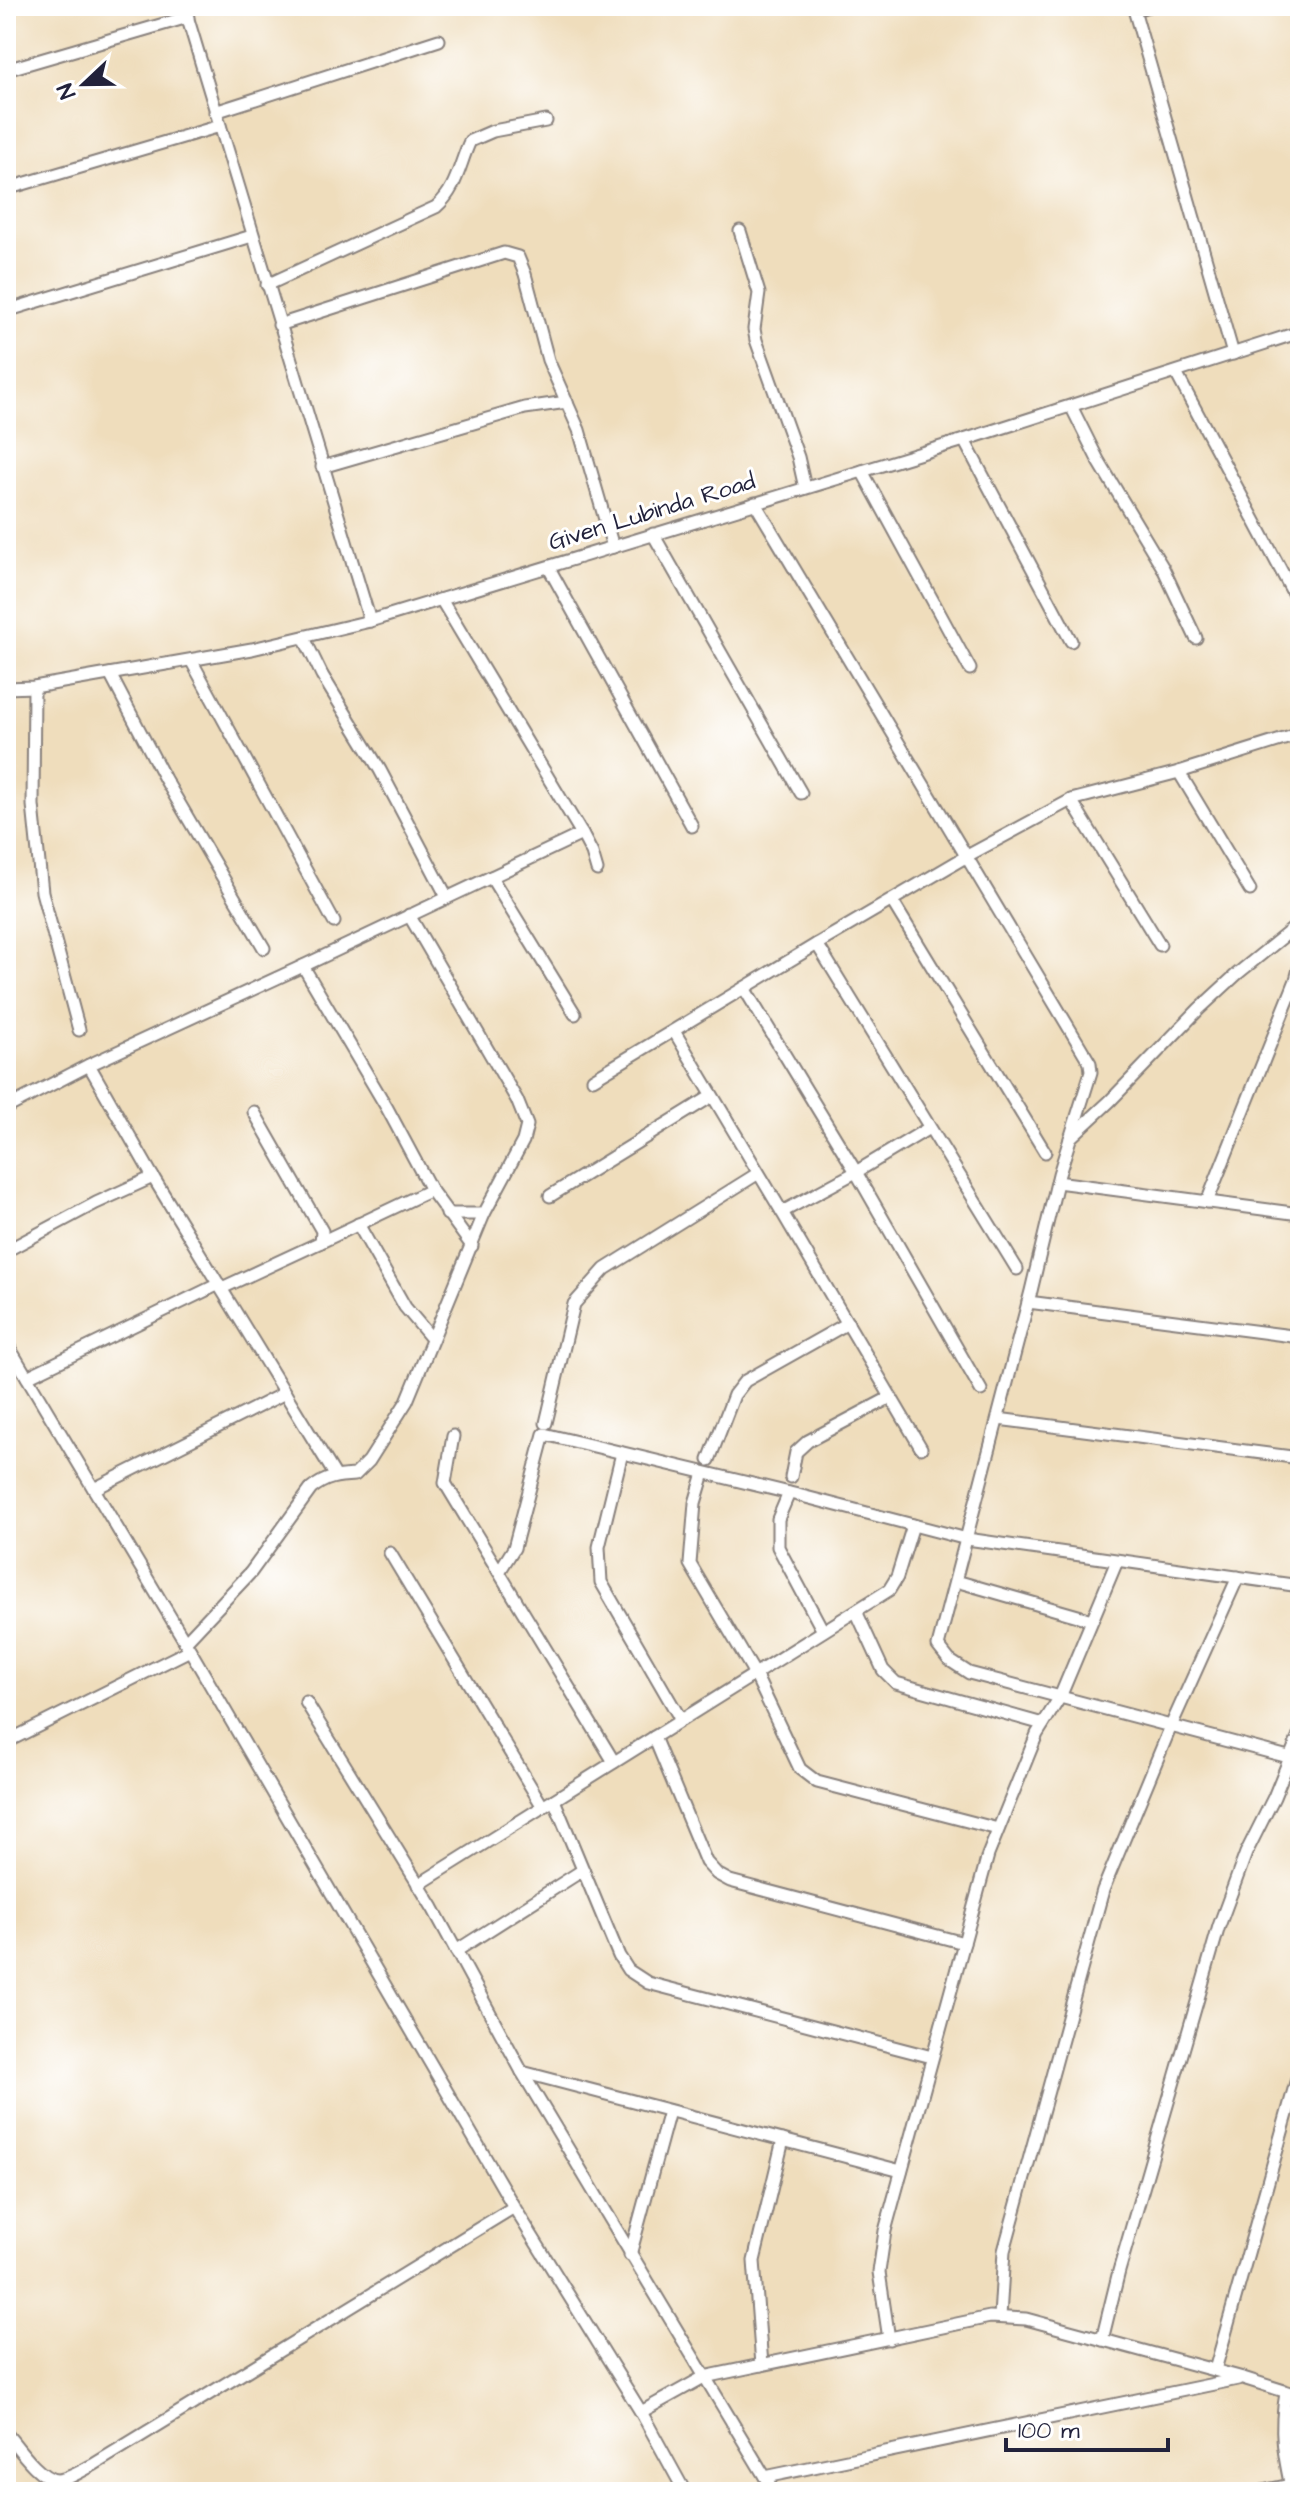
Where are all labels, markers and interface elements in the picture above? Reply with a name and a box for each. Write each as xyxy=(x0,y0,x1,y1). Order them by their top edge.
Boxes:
north arrow xyxy=(44,44,124,124)
text: N xyxy=(50,79,84,103)
street label: Given Lubinda Road xyxy=(544,464,760,560)
scale bar xyxy=(1006,2402,1168,2452)
text: 100 m xyxy=(1018,2414,1080,2448)

